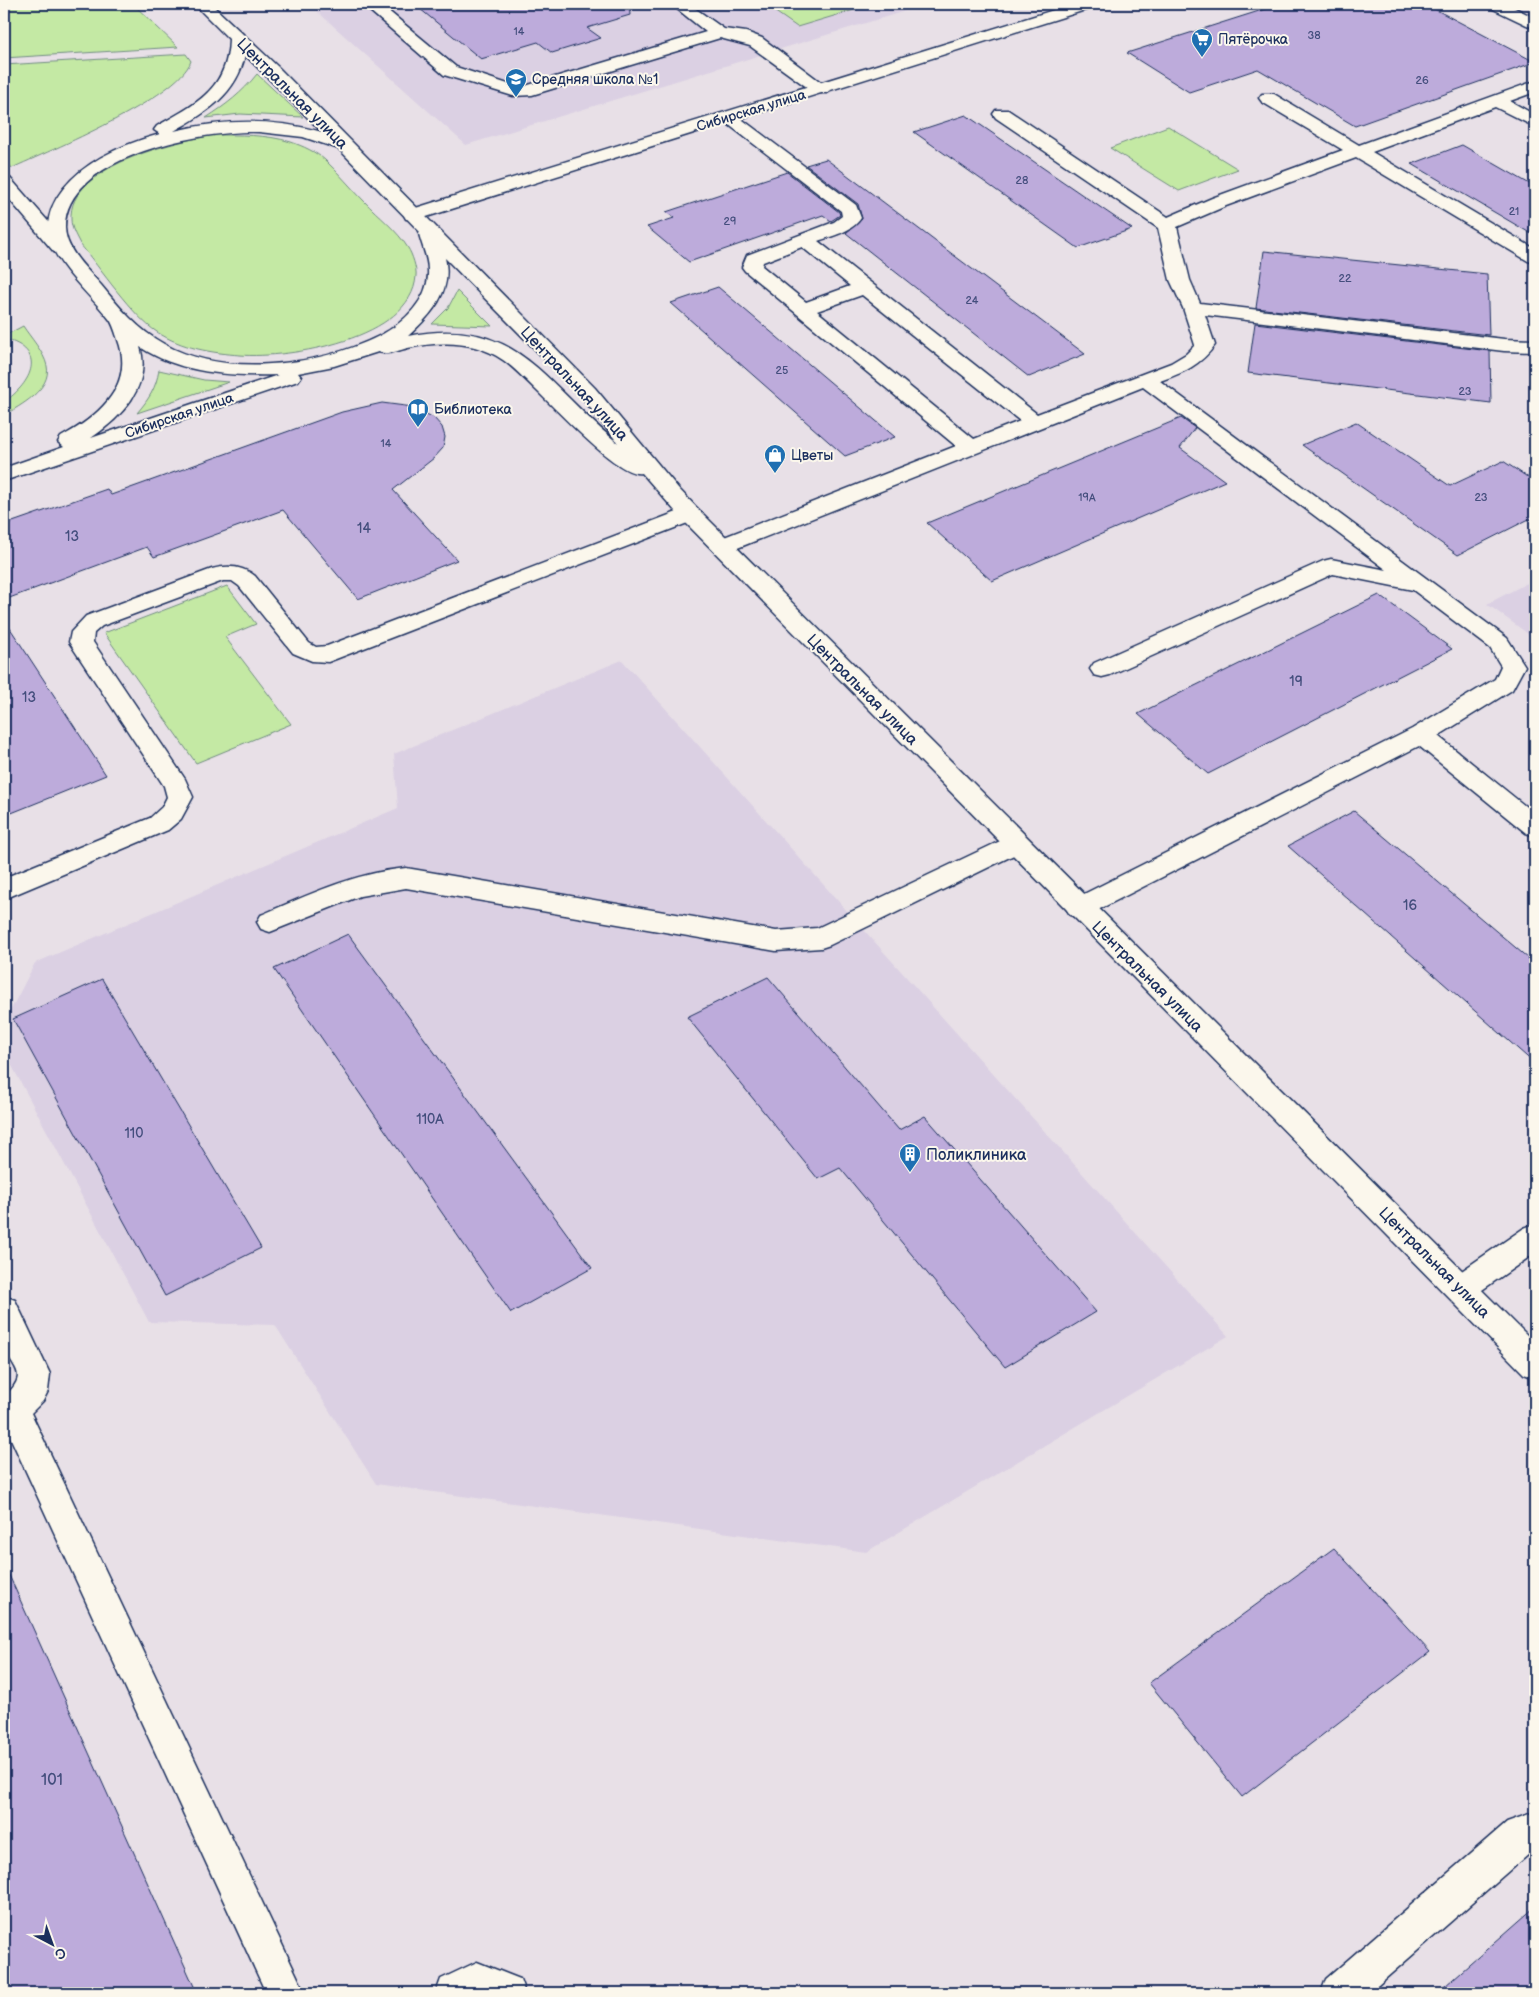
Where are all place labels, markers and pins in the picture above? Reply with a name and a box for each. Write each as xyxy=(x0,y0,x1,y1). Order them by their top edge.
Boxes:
supermarket icon: Пятёрочка xyxy=(1190,27,1214,58)
place label: Пятёрочка xyxy=(1218,31,1289,48)
school or university icon: Средняя школа №1 xyxy=(504,67,528,98)
place label: Средняя школа №1 xyxy=(532,71,659,88)
library icon: Библиотека xyxy=(406,397,430,428)
place label: Библиотека xyxy=(434,401,512,418)
shop icon: Цветы xyxy=(763,443,787,474)
place label: Цветы xyxy=(791,447,833,464)
building icon: Поликлиника xyxy=(898,1142,922,1173)
place label: Поликлиника xyxy=(926,1146,1027,1165)

